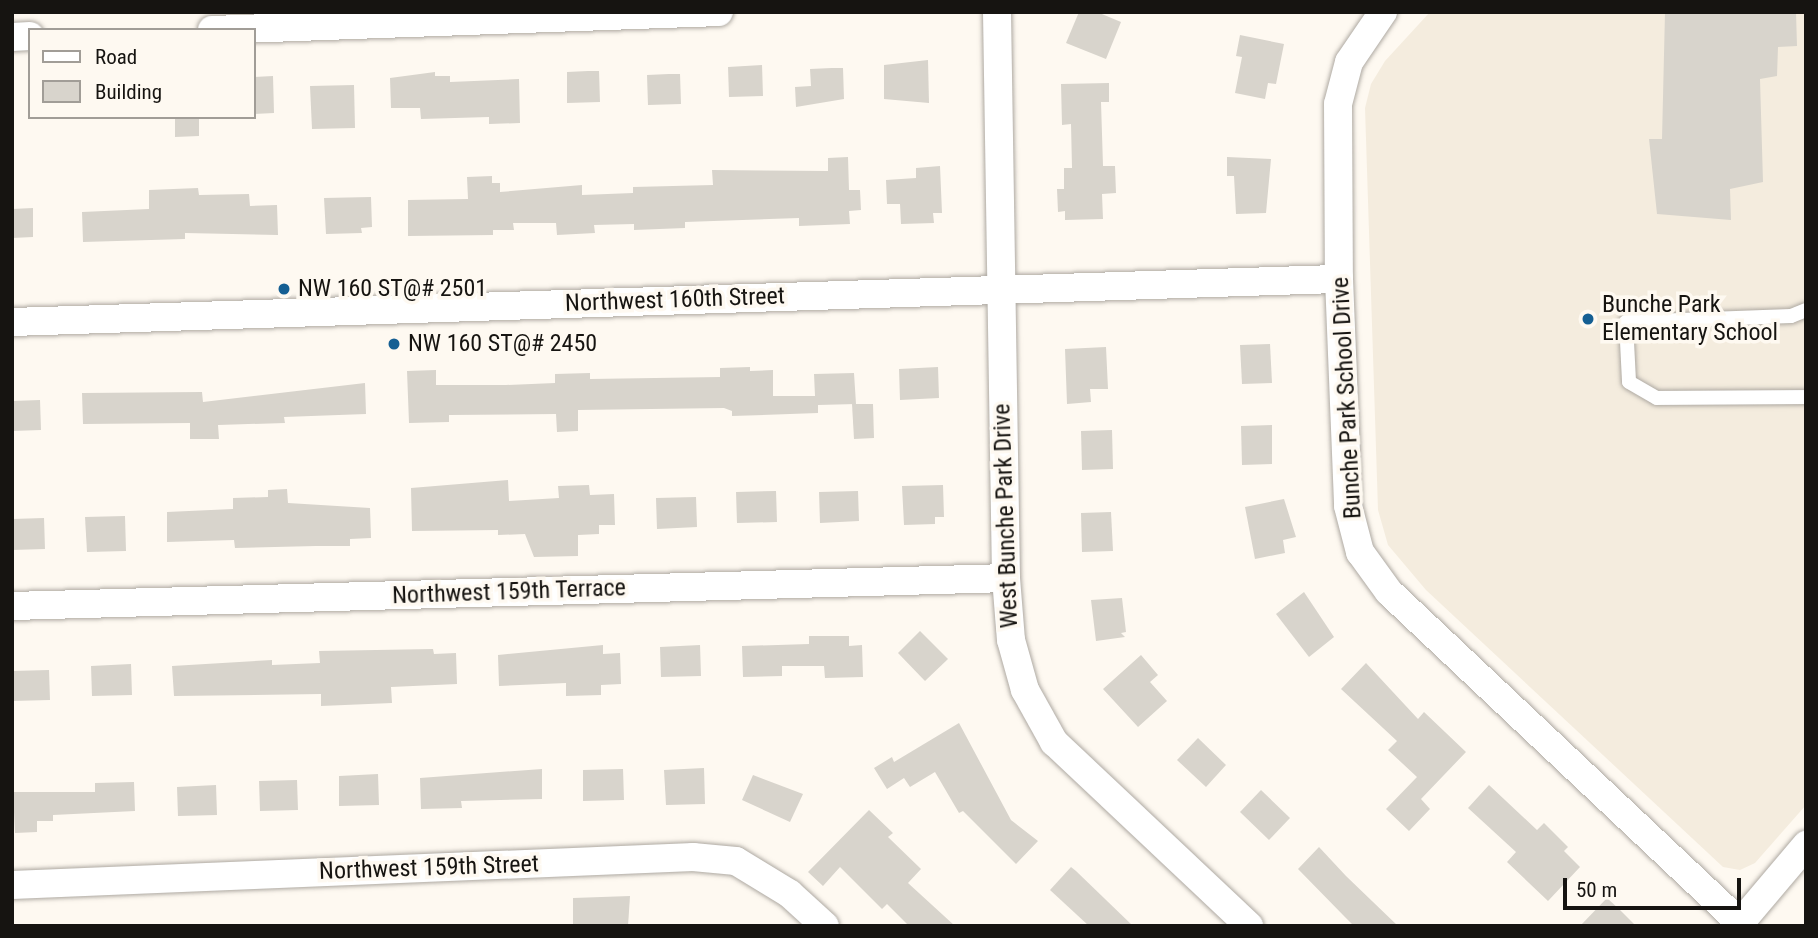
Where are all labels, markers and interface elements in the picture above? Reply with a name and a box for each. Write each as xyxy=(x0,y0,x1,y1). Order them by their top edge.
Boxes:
legend xyxy=(28,28,256,119)
text: Road xyxy=(95,45,137,69)
text: Building xyxy=(95,80,162,104)
place label: NW 160 ST@# 2501 xyxy=(298,275,487,303)
street label: Bunche Park School Drive xyxy=(1326,276,1368,520)
marker: NW 160 ST@# 2501 xyxy=(276,281,292,297)
street label: Northwest 160th Street xyxy=(565,282,785,318)
place label: Bunche Park Elementary School xyxy=(1602,291,1778,347)
marker: Bunche Park Elementary School xyxy=(1580,311,1596,327)
place label: NW 160 ST@# 2450 xyxy=(408,330,597,358)
marker: NW 160 ST@# 2450 xyxy=(386,336,402,352)
street label: West Bunche Park Drive xyxy=(988,403,1024,629)
street label: Northwest 159th Terrace xyxy=(391,574,627,610)
street label: Northwest 159th Street xyxy=(319,850,539,886)
scale bar xyxy=(1566,864,1744,908)
text: 50 m xyxy=(1576,878,1617,902)

